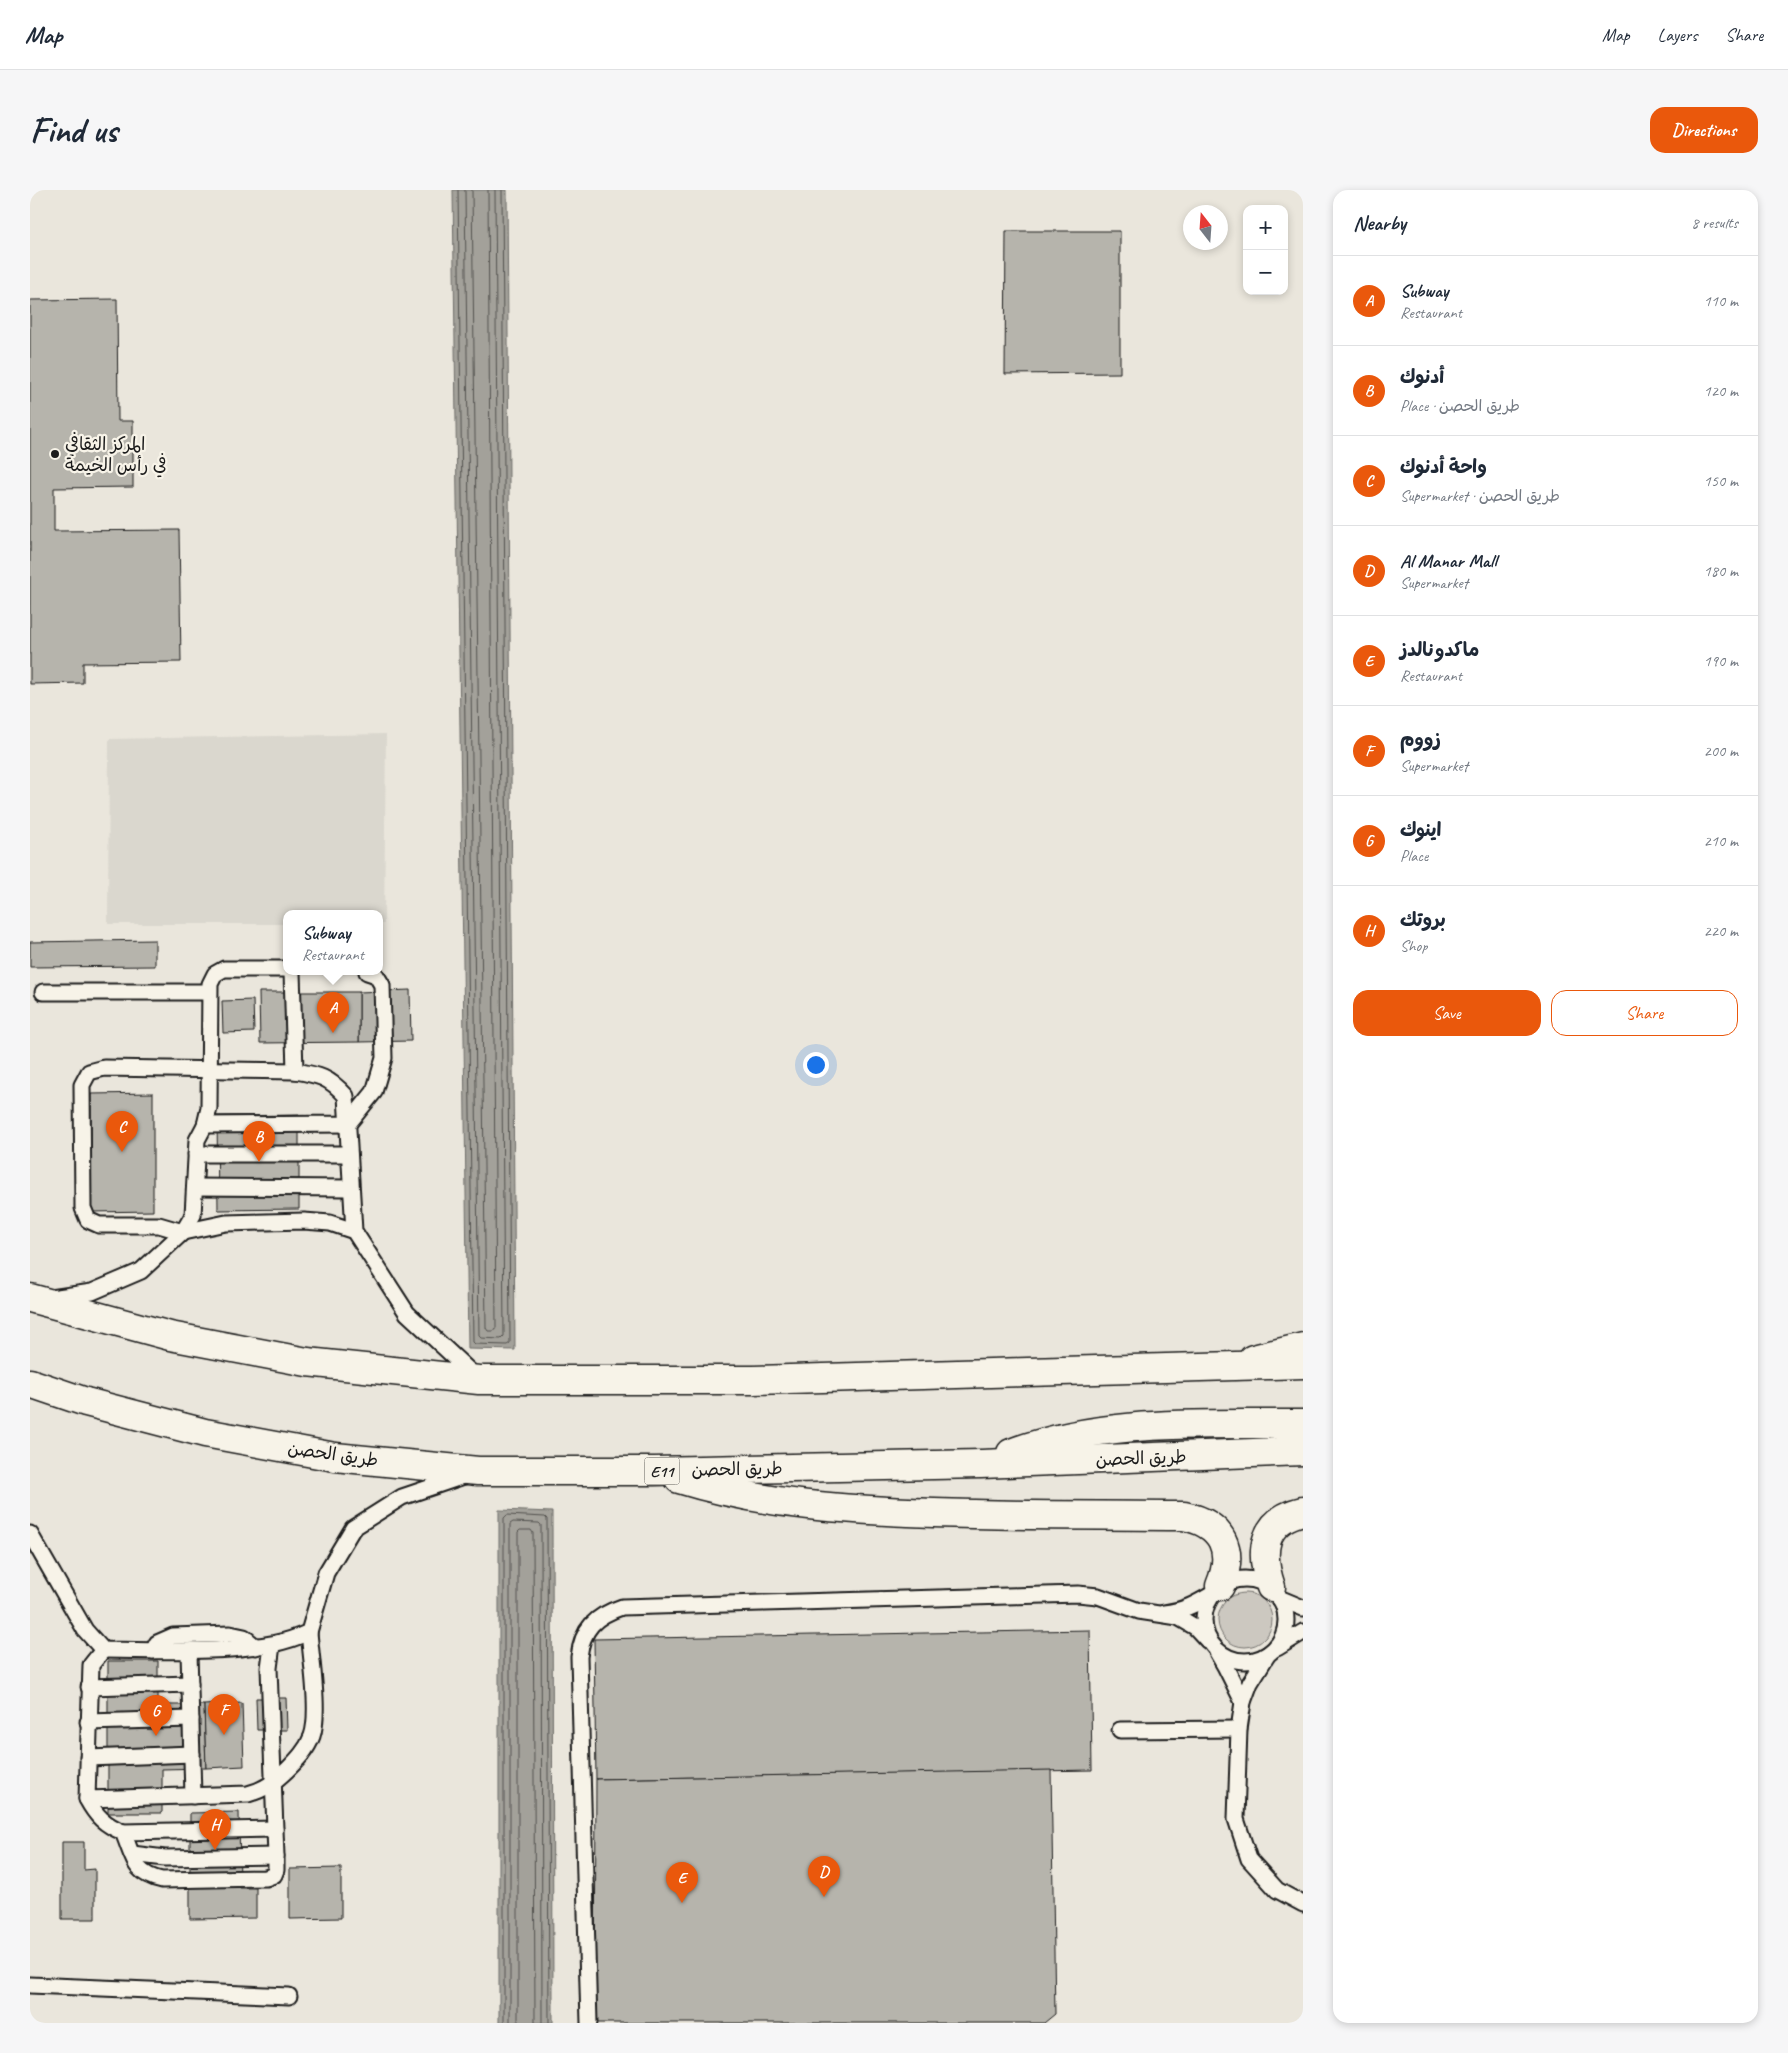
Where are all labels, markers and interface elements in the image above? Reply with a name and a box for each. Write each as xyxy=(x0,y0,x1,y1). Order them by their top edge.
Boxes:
text: Map xyxy=(25,20,62,50)
text: Map xyxy=(1602,24,1630,46)
text: Layers xyxy=(1658,24,1697,46)
text: Share xyxy=(1725,24,1763,46)
button: Directions xyxy=(1650,107,1758,153)
text: Find us xyxy=(30,108,117,153)
north arrow xyxy=(1183,205,1228,250)
map controls xyxy=(1243,205,1288,295)
button: + xyxy=(1243,205,1288,250)
text: Nearby xyxy=(1353,210,1406,236)
text: 8 results xyxy=(1691,213,1738,233)
button: − xyxy=(1243,250,1288,295)
text: Subway xyxy=(1400,279,1448,303)
text: A xyxy=(1365,291,1373,311)
text: 110 m xyxy=(1704,291,1738,311)
text: Restaurant xyxy=(1400,303,1462,323)
text: أدنوك xyxy=(1400,365,1444,389)
text: B xyxy=(1365,381,1373,401)
text: 120 m xyxy=(1704,381,1738,401)
text: Place · طريق الحصن xyxy=(1400,396,1520,416)
place label: المركز الثقافي في رأس الخيمة xyxy=(65,432,167,478)
marker: المركز الثقافي في رأس الخيمة xyxy=(49,448,61,460)
text: واحة أدنوك xyxy=(1400,455,1487,479)
text: C xyxy=(1365,471,1373,491)
text: 150 m xyxy=(1704,471,1738,491)
text: Supermarket · طريق الحصن xyxy=(1400,486,1560,506)
text: Al Manar Mall xyxy=(1400,549,1497,573)
text: D xyxy=(1364,561,1374,581)
text: 180 m xyxy=(1704,561,1738,581)
text: Supermarket xyxy=(1400,573,1468,593)
text: ماكدونالدز xyxy=(1400,638,1479,662)
text: E xyxy=(1365,651,1373,671)
text: 190 m xyxy=(1704,651,1738,671)
text: Restaurant xyxy=(1400,666,1462,686)
text: زووم xyxy=(1400,728,1441,752)
text: F xyxy=(1365,741,1373,761)
text: 200 m xyxy=(1704,741,1738,761)
text: Supermarket xyxy=(1400,756,1468,776)
text: اينوك xyxy=(1400,818,1441,842)
text: G xyxy=(1365,831,1373,851)
text: 210 m xyxy=(1704,831,1738,851)
text: Place xyxy=(1400,846,1428,866)
text: بروتك xyxy=(1400,908,1446,932)
popup xyxy=(283,910,383,975)
text: Subway xyxy=(302,921,350,945)
text: H xyxy=(1364,921,1374,941)
text: 220 m xyxy=(1704,921,1738,941)
text: Shop xyxy=(1400,936,1427,956)
text: Restaurant xyxy=(302,945,364,965)
button: Save xyxy=(1353,990,1541,1036)
button: Share xyxy=(1551,990,1738,1036)
pin: A xyxy=(317,992,349,1033)
your location xyxy=(803,1052,829,1078)
pin: C xyxy=(106,1111,138,1152)
pin: B xyxy=(243,1121,275,1162)
street label: طريق الحصن xyxy=(286,1437,380,1471)
street label: طريق الحصن xyxy=(1095,1445,1187,1471)
street label: طريق الحصن xyxy=(691,1457,783,1481)
road number: E11 xyxy=(644,1458,680,1484)
pin: F xyxy=(208,1694,240,1735)
pin: G xyxy=(140,1695,172,1736)
pin: H xyxy=(199,1809,231,1850)
pin: D xyxy=(808,1856,840,1897)
pin: E xyxy=(666,1862,698,1903)

